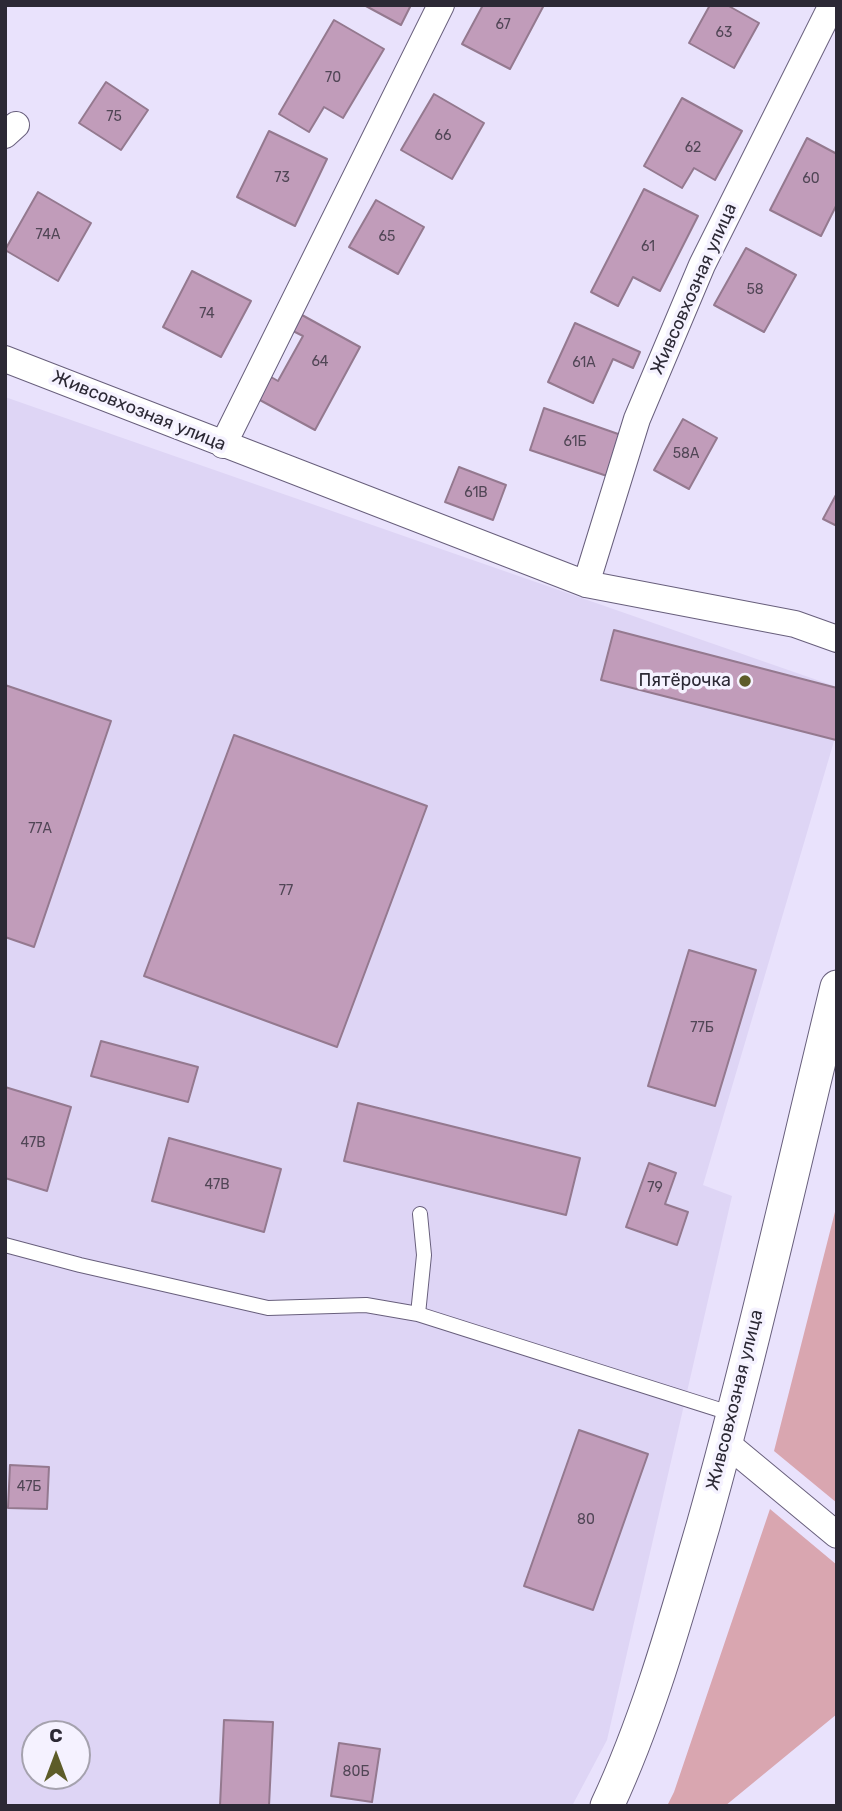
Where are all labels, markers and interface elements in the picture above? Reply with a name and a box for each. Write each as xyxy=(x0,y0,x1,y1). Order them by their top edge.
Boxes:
house number: 67 xyxy=(495,17,511,33)
house number: 63 xyxy=(716,25,732,41)
house number: 70 xyxy=(325,70,341,86)
house number: 75 xyxy=(106,109,122,125)
house number: 66 xyxy=(435,128,451,144)
house number: 62 xyxy=(685,140,701,156)
house number: 73 xyxy=(274,170,290,186)
house number: 60 xyxy=(802,171,820,187)
street label: Живсовхозная улица xyxy=(646,200,742,378)
house number: 74А xyxy=(36,227,60,243)
house number: 65 xyxy=(379,229,395,245)
house number: 61 xyxy=(641,239,655,255)
house number: 58 xyxy=(746,282,764,298)
house number: 74 xyxy=(199,306,215,322)
house number: 64 xyxy=(311,354,329,370)
house number: 61А xyxy=(572,355,596,371)
street label: Живсовхозная улица xyxy=(49,366,229,456)
house number: 61Б xyxy=(563,434,587,450)
house number: 58А xyxy=(673,446,699,462)
house number: 61В xyxy=(464,485,488,501)
place label: Пятёрочка xyxy=(638,670,731,692)
marker: Пятёрочка xyxy=(737,673,753,689)
house number: 77А xyxy=(28,821,52,837)
house number: 77 xyxy=(279,883,293,899)
house number: 77Б xyxy=(690,1020,714,1036)
house number: 47В xyxy=(21,1135,45,1151)
house number: 47В xyxy=(205,1177,229,1193)
house number: 79 xyxy=(647,1180,663,1196)
street label: Живсовхозная улица xyxy=(702,1307,768,1493)
house number: 47Б xyxy=(17,1479,41,1495)
house number: 80 xyxy=(577,1512,595,1528)
north arrow xyxy=(21,1720,91,1790)
text: С xyxy=(49,1724,63,1747)
house number: 80Б xyxy=(343,1764,369,1780)

